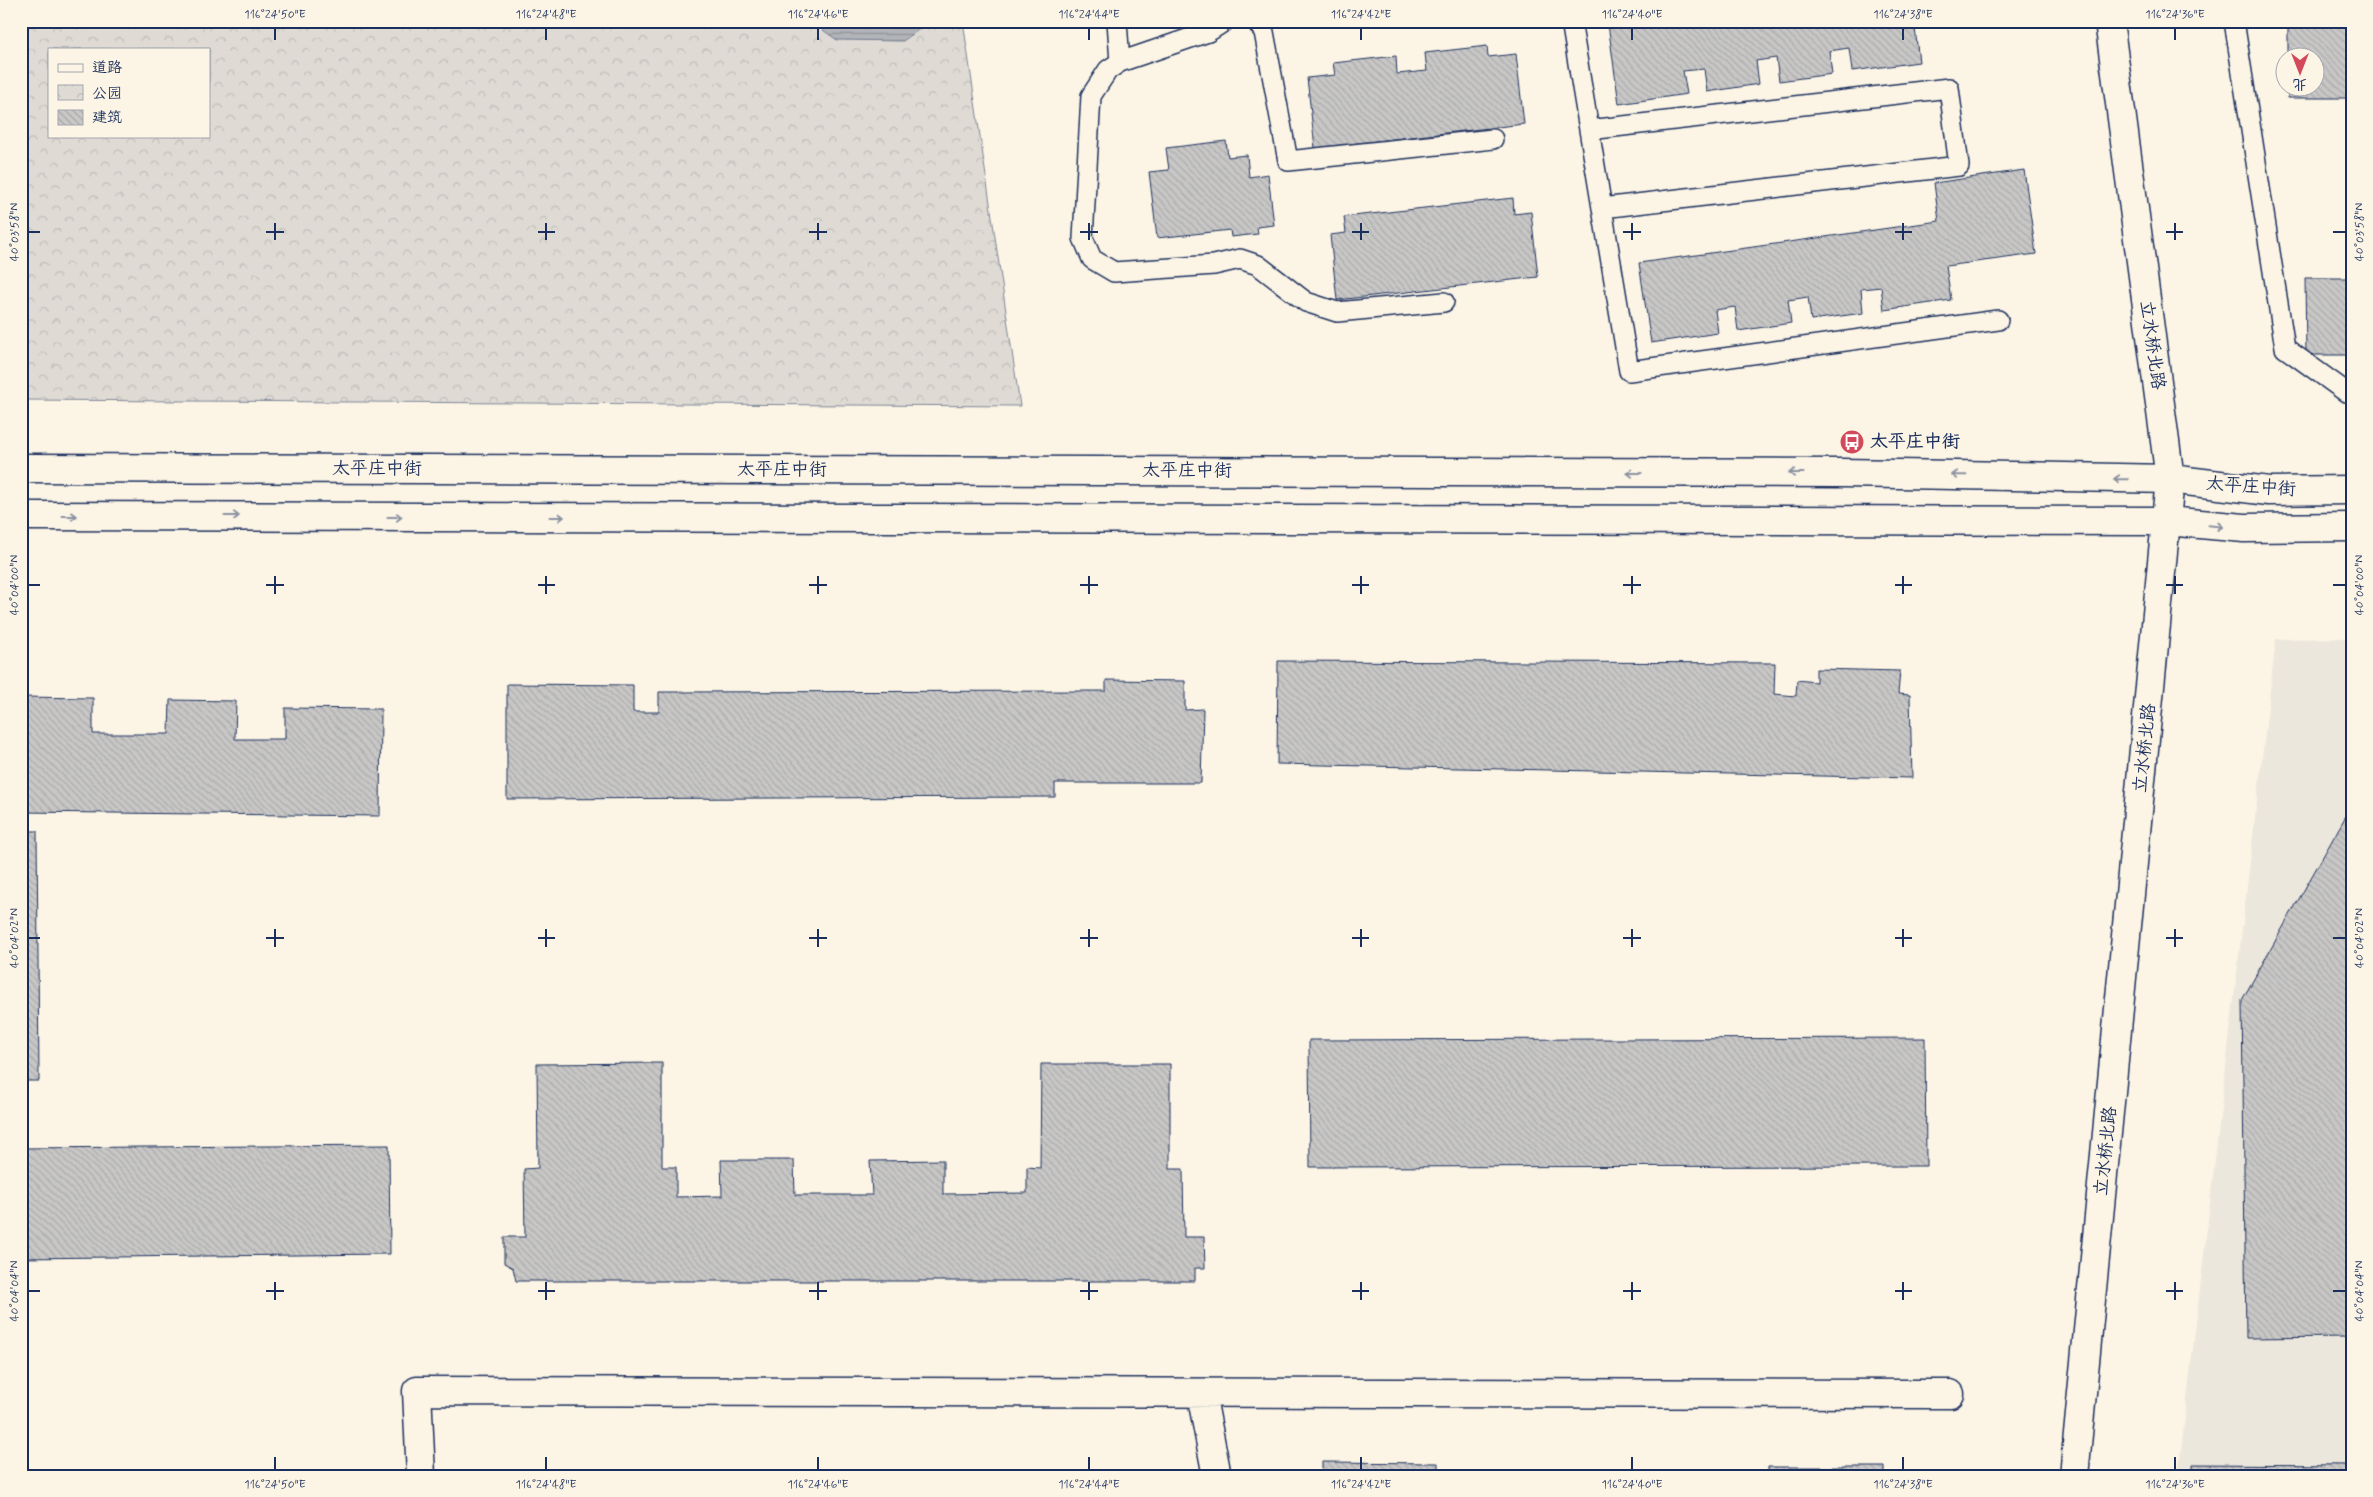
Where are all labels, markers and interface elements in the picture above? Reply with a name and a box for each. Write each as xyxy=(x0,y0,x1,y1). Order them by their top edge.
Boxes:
text: 116°24'50"E xyxy=(244,7,306,23)
text: 116°24'48"E xyxy=(516,7,576,23)
text: 116°24'46"E xyxy=(788,7,848,23)
text: 116°24'44"E xyxy=(1058,7,1120,23)
text: 116°24'42"E xyxy=(1331,7,1391,23)
text: 116°24'40"E xyxy=(1601,7,1663,23)
text: 116°24'38"E xyxy=(1873,7,1933,23)
text: 116°24'36"E xyxy=(2145,7,2205,23)
legend xyxy=(48,48,210,138)
north arrow xyxy=(2276,48,2326,98)
text: 道路 xyxy=(92,58,122,78)
text: 北 xyxy=(2293,75,2307,93)
text: 公园 xyxy=(92,84,122,104)
text: 建筑 xyxy=(92,108,122,128)
text: 40°03'58"N xyxy=(7,203,23,261)
text: 40°03'58"N xyxy=(2352,203,2368,261)
street label: 立水桥北路 xyxy=(2134,299,2170,391)
bus stop icon: 太平庄中街 xyxy=(1839,429,1865,455)
place label: 太平庄中街 xyxy=(1870,430,1960,454)
street label: 太平庄中街 xyxy=(332,457,422,481)
street label: 太平庄中街 xyxy=(737,458,827,482)
street label: 太平庄中街 xyxy=(1142,459,1232,483)
one-way arrow xyxy=(1626,468,1642,478)
one-way arrow xyxy=(1788,468,1804,478)
one-way arrow xyxy=(1951,471,1967,480)
street label: 太平庄中街 xyxy=(2205,472,2297,502)
one-way arrow xyxy=(2113,474,2129,483)
one-way arrow xyxy=(62,511,78,521)
one-way arrow xyxy=(224,511,240,521)
one-way arrow xyxy=(387,512,403,521)
one-way arrow xyxy=(549,512,565,522)
one-way arrow xyxy=(2208,521,2224,530)
text: 40°04'00"N xyxy=(7,555,23,615)
text: 40°04'00"N xyxy=(2352,555,2368,615)
street label: 立水桥北路 xyxy=(2128,702,2162,794)
text: 40°04'02"N xyxy=(7,908,23,968)
text: 40°04'02"N xyxy=(2352,908,2368,968)
street label: 立水桥北路 xyxy=(2089,1105,2123,1197)
text: 40°04'04"N xyxy=(7,1261,23,1321)
text: 40°04'04"N xyxy=(2352,1261,2368,1321)
text: 116°24'50"E xyxy=(244,1477,306,1493)
text: 116°24'48"E xyxy=(516,1477,576,1493)
text: 116°24'46"E xyxy=(788,1477,848,1493)
text: 116°24'44"E xyxy=(1058,1477,1120,1493)
text: 116°24'42"E xyxy=(1331,1477,1391,1493)
text: 116°24'40"E xyxy=(1601,1477,1663,1493)
text: 116°24'38"E xyxy=(1873,1477,1933,1493)
text: 116°24'36"E xyxy=(2145,1477,2205,1493)

